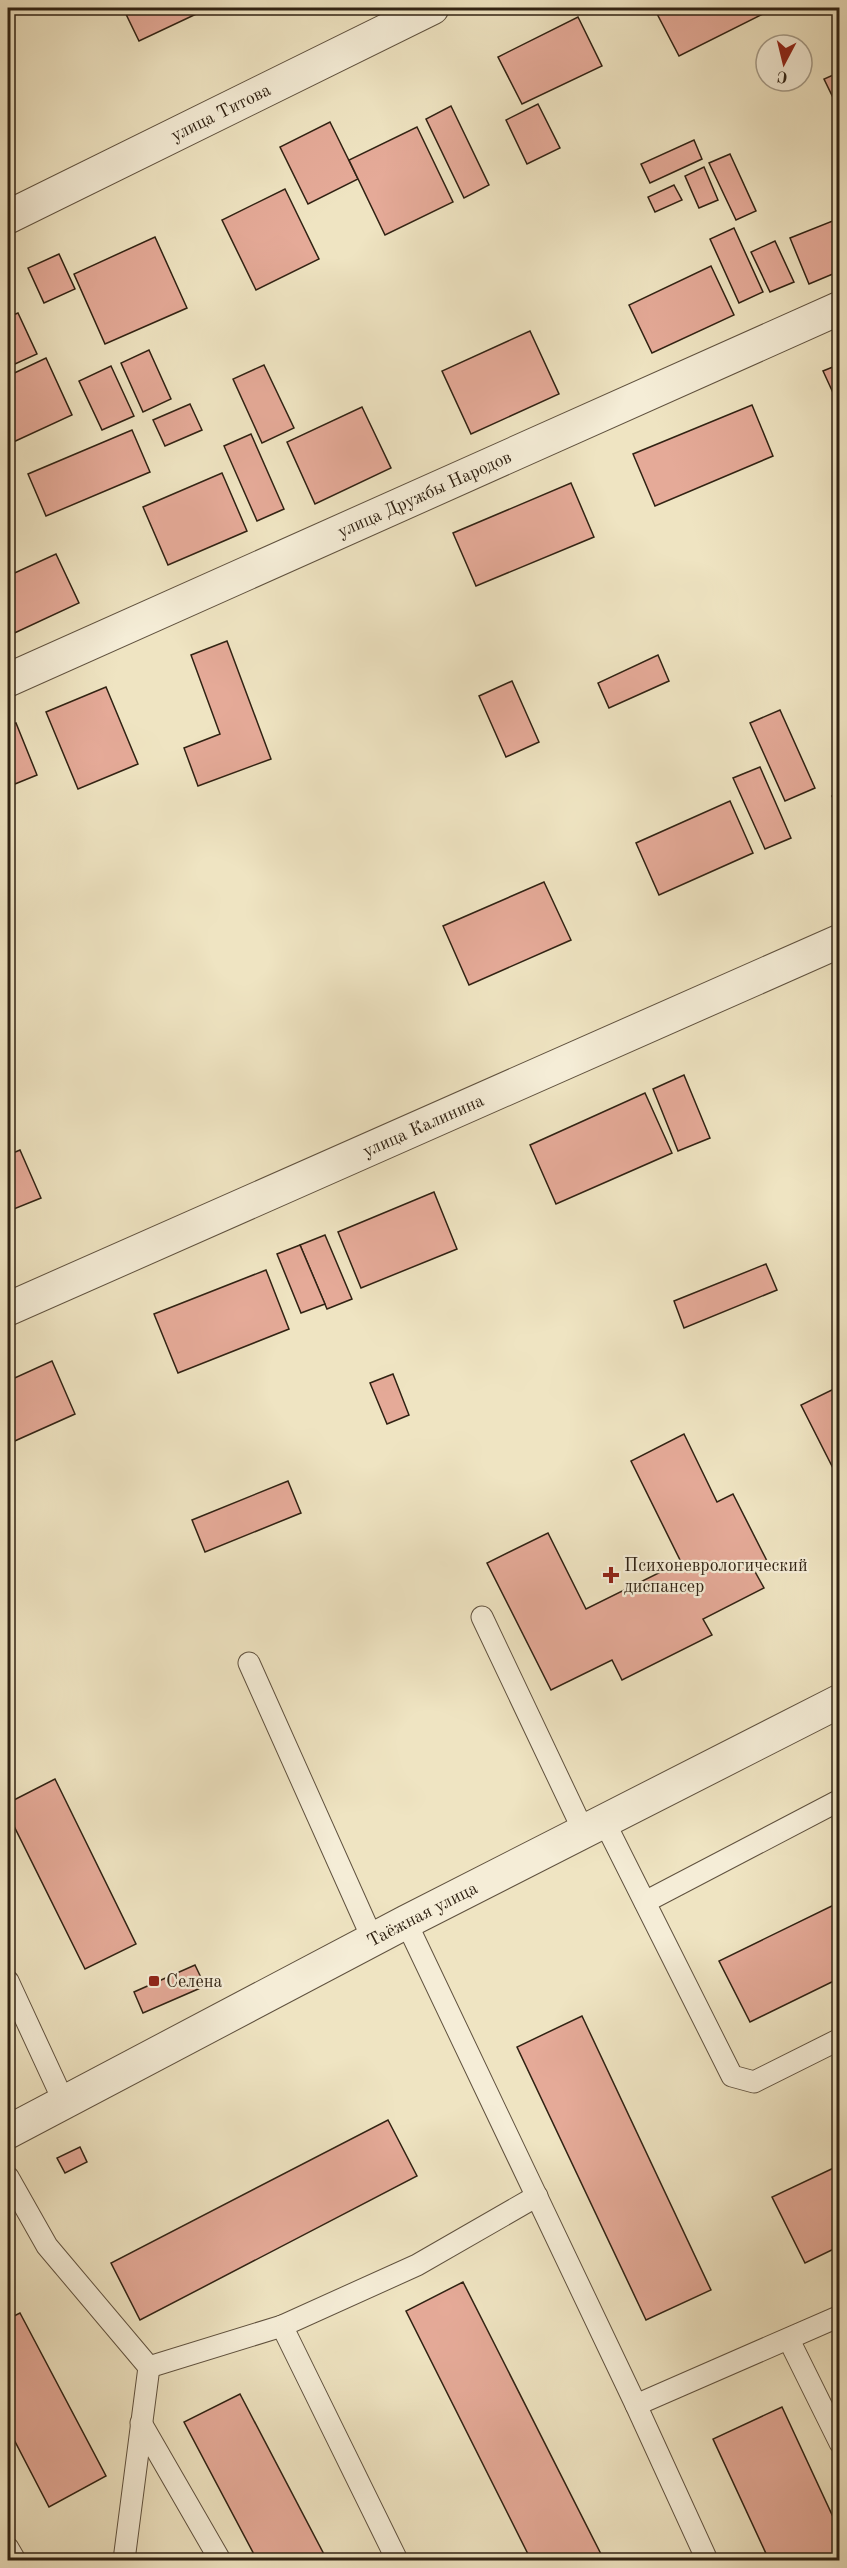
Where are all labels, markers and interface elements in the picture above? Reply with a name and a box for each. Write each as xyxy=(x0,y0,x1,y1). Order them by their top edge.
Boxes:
north arrow xyxy=(754,33,814,93)
text: С xyxy=(776,67,789,84)
street label: улица Титова xyxy=(168,81,274,145)
street label: улица Дружбы Народов xyxy=(335,448,514,541)
street label: улица Калинина xyxy=(360,1092,487,1161)
place label: Психоневрологический диспансер xyxy=(624,1557,808,1596)
marker: Психоневрологический диспансер xyxy=(602,1566,620,1584)
street label: Таёжная улица xyxy=(365,1879,481,1951)
place label: Селена xyxy=(166,1973,223,1991)
marker: Селена xyxy=(147,1974,161,1988)

